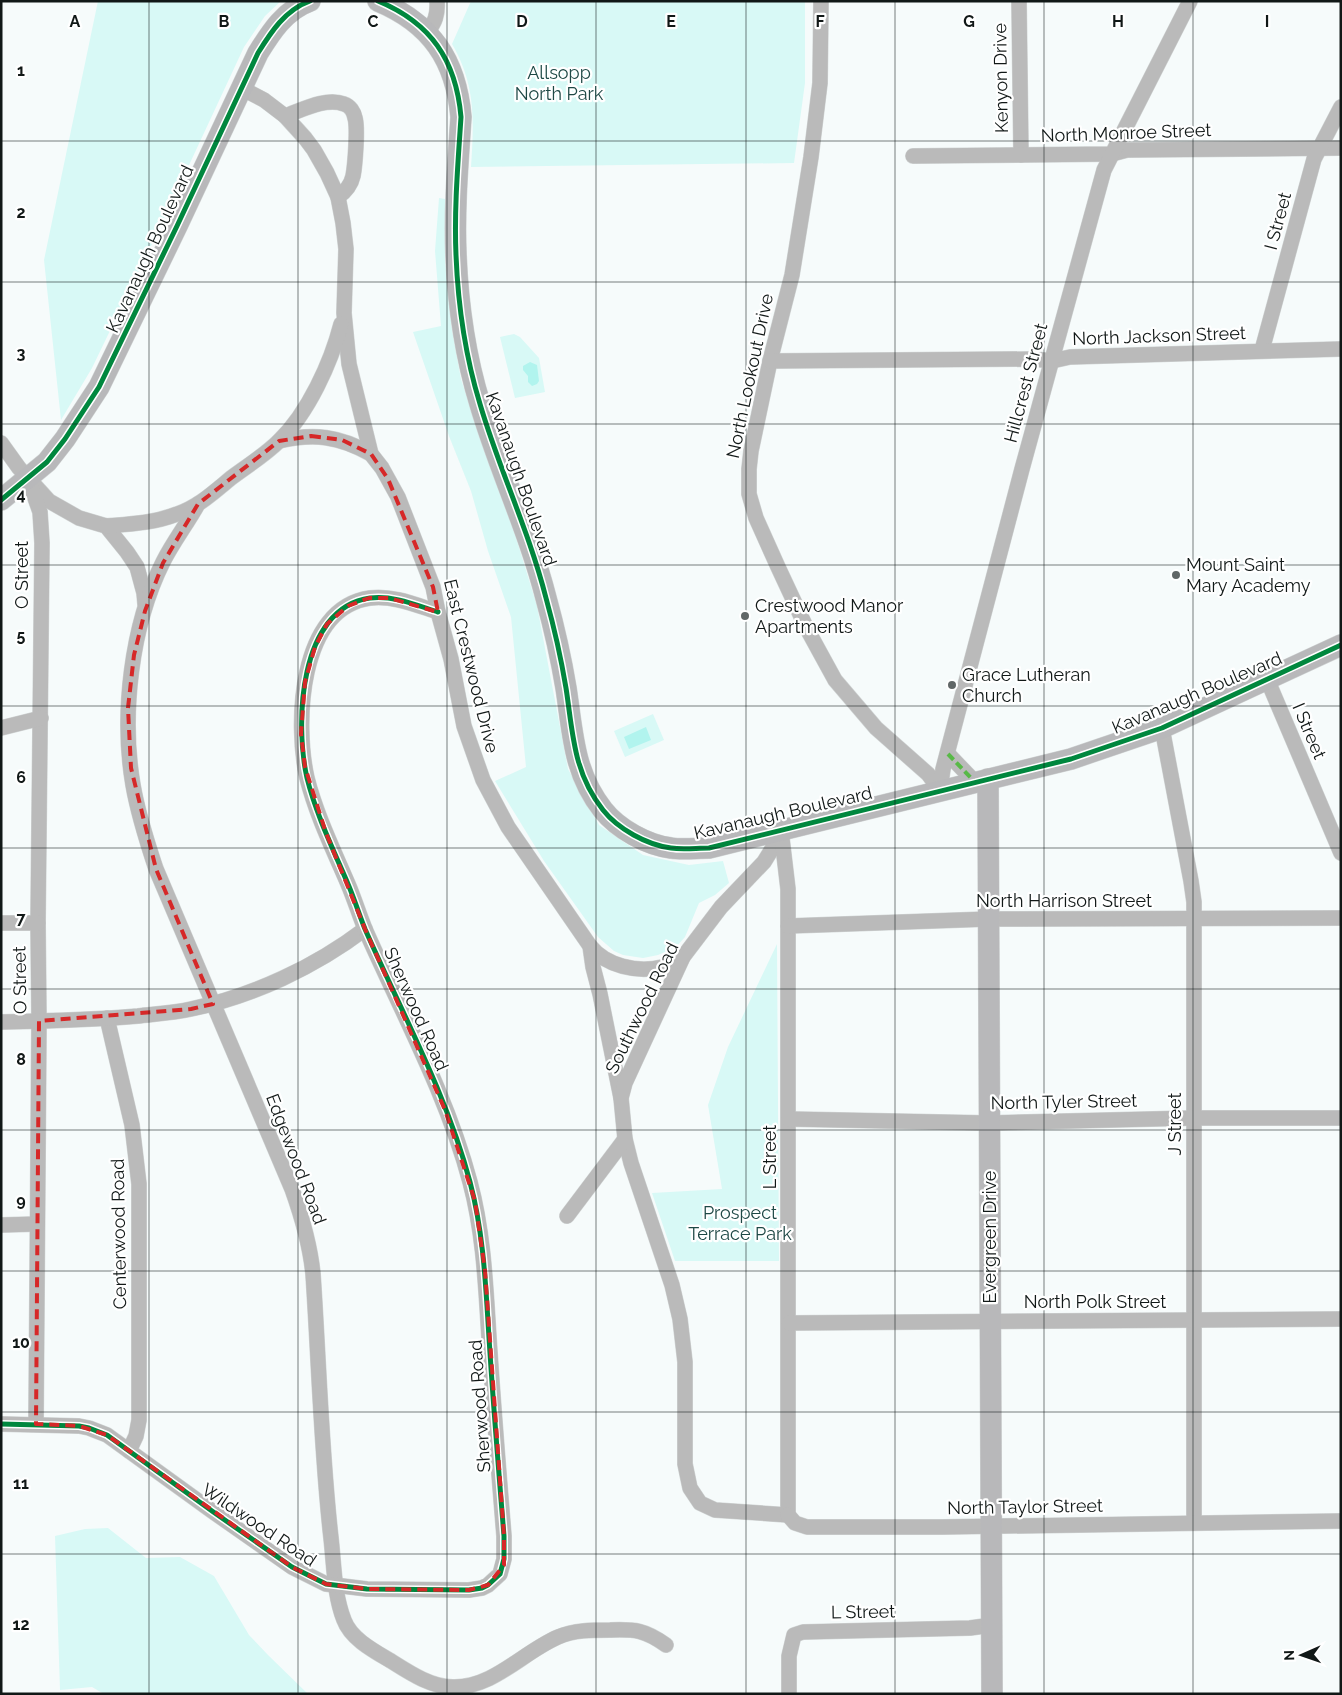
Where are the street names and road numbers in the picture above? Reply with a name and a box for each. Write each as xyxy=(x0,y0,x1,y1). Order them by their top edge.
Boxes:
street label: Kenyon Drive xyxy=(989,22,1012,133)
street label: North Monroe Street xyxy=(1040,119,1212,146)
street label: Kavanaugh Boulevard xyxy=(101,162,198,336)
street label: I Street xyxy=(1260,190,1295,252)
street label: North Lookout Drive xyxy=(722,291,777,460)
street label: Hillcrest Street xyxy=(999,321,1052,445)
street label: North Jackson Street xyxy=(1072,322,1246,349)
street label: Kavanaugh Boulevard xyxy=(482,389,561,569)
street label: O Street xyxy=(11,541,32,609)
street label: East Crestwood Drive xyxy=(440,577,503,755)
street label: Kavanaugh Boulevard xyxy=(1109,647,1285,738)
street label: I Street xyxy=(1288,700,1331,762)
street label: Kavanaugh Boulevard xyxy=(692,782,874,843)
street label: North Harrison Street xyxy=(976,890,1152,911)
street label: Southwood Road xyxy=(601,939,682,1077)
street label: Sherwood Road xyxy=(380,944,453,1074)
street label: O Street xyxy=(8,946,31,1014)
street label: North Tyler Street xyxy=(991,1090,1137,1113)
street label: Edgewood Road xyxy=(262,1091,331,1227)
street label: J Street xyxy=(1164,1092,1185,1156)
street label: L Street xyxy=(759,1125,780,1189)
street label: Centerwood Road xyxy=(107,1158,130,1310)
street label: Evergreen Drive xyxy=(979,1170,1000,1303)
street label: North Polk Street xyxy=(1024,1291,1166,1312)
street label: Sherwood Road xyxy=(464,1339,495,1473)
street label: Wildwood Road xyxy=(198,1479,321,1571)
street label: North Taylor Street xyxy=(947,1495,1103,1518)
street label: L Street xyxy=(831,1600,895,1623)

